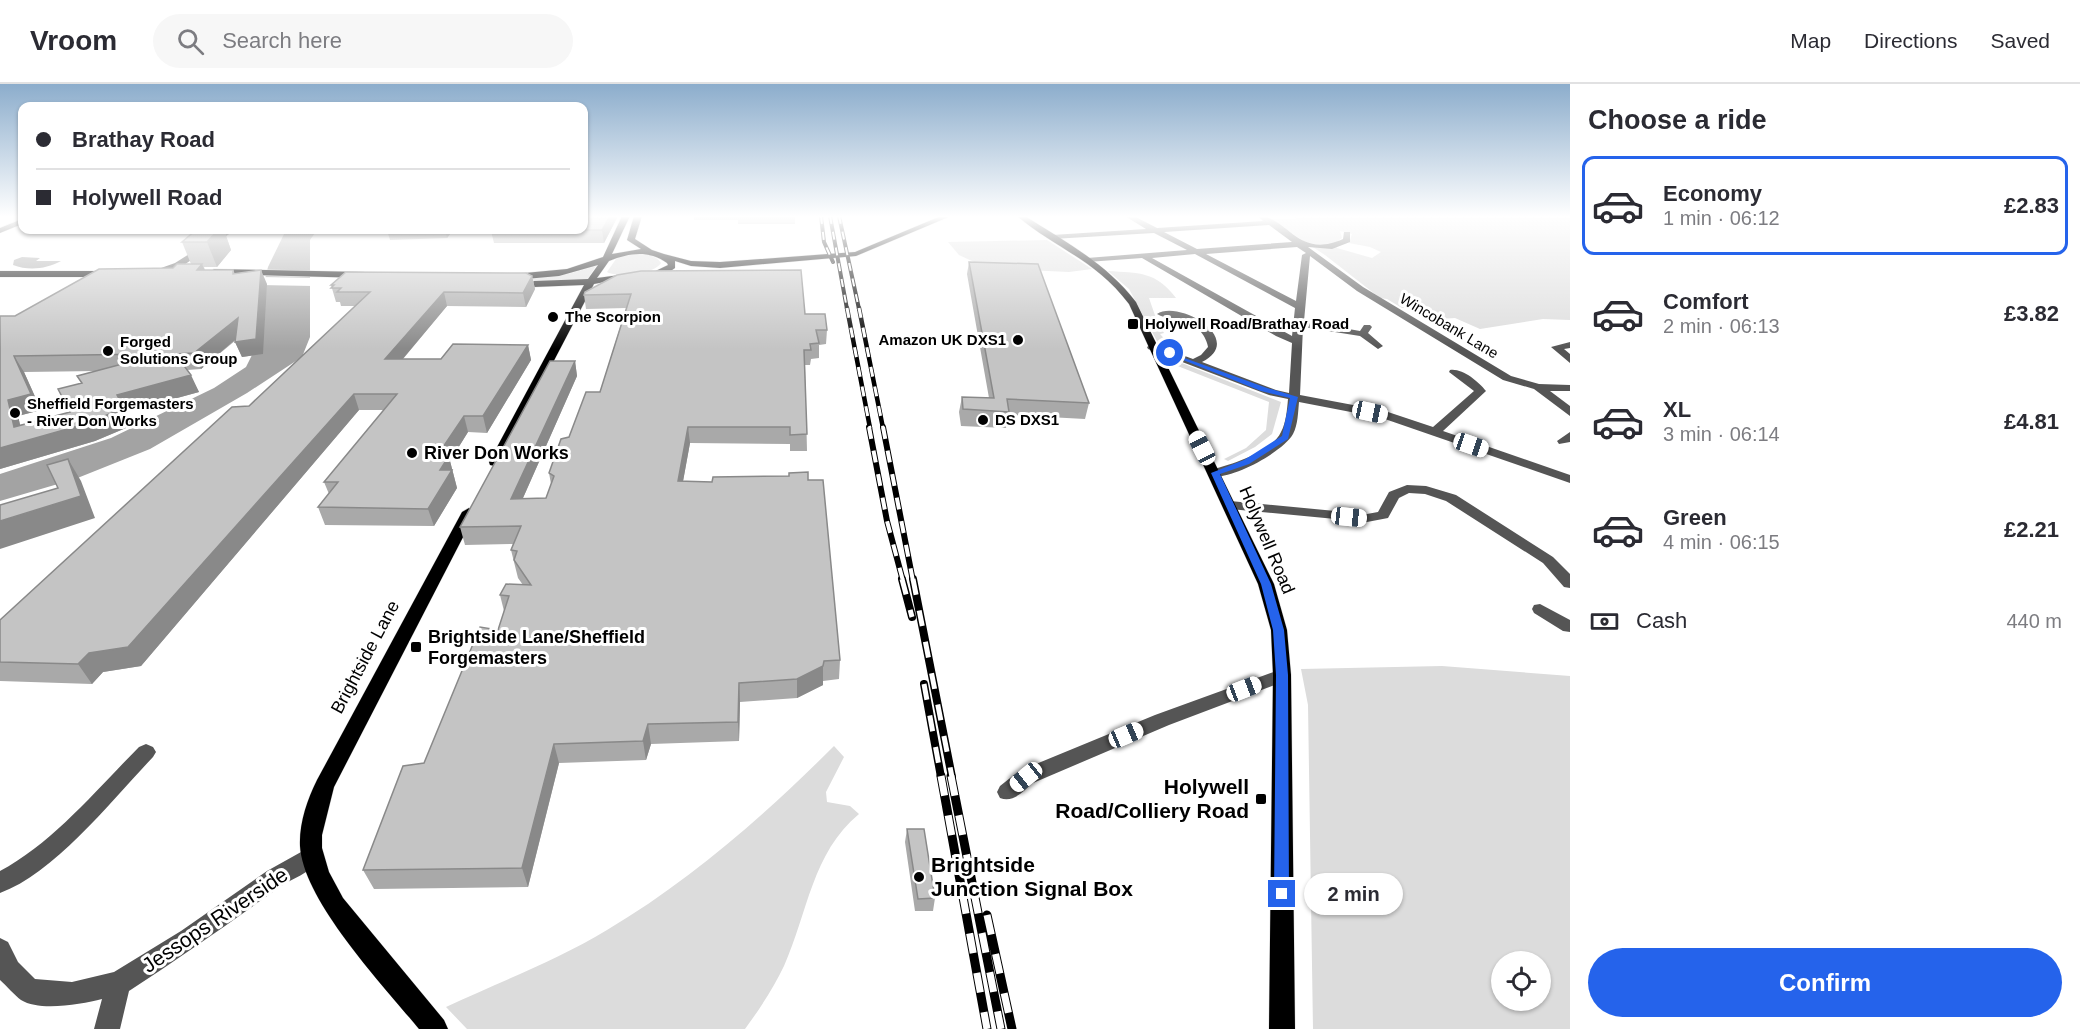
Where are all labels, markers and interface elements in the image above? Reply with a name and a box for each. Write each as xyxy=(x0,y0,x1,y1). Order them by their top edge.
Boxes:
search box xyxy=(153,14,573,68)
text: Vroom xyxy=(30,25,117,56)
icon: search xyxy=(174,25,207,58)
text: Search here xyxy=(222,28,342,53)
text: Map xyxy=(1790,29,1831,52)
text: Directions xyxy=(1864,29,1957,52)
text: Saved xyxy=(1990,29,2050,52)
text: Choose a ride xyxy=(1588,105,1767,135)
text: Brathay Road xyxy=(72,127,215,152)
icon: car xyxy=(1591,179,1645,233)
text: Economy xyxy=(1663,181,1762,206)
text: Holywell Road xyxy=(72,185,222,210)
text: £2.83 xyxy=(2004,193,2059,218)
text: 1 min · 06:12 xyxy=(1663,207,1780,229)
icon: car xyxy=(1591,287,1645,341)
text: Comfort xyxy=(1663,289,1749,314)
street label: Wincobank Lane xyxy=(1397,290,1502,362)
text: £3.82 xyxy=(2004,301,2059,326)
place label: The Scorpion xyxy=(565,308,661,325)
marker: The Scorpion xyxy=(546,310,560,324)
place label: Holywell Road/Brathay Road xyxy=(1145,315,1349,332)
text: 2 min · 06:13 xyxy=(1663,315,1780,337)
marker: Holywell Road/Brathay Road xyxy=(1126,317,1140,331)
place label: Amazon UK DXS1 xyxy=(878,331,1006,348)
place label: Forged Solutions Group xyxy=(120,333,238,367)
marker: Amazon UK DXS1 xyxy=(1011,333,1025,347)
route start xyxy=(1156,339,1183,366)
marker: Forged Solutions Group xyxy=(101,344,115,358)
place label: Sheffield Forgemasters - River Don Works xyxy=(27,395,194,429)
icon: car xyxy=(1591,395,1645,449)
text: XL xyxy=(1663,397,1691,422)
car xyxy=(1351,399,1389,425)
marker: Sheffield Forgemasters - River Don Works xyxy=(8,406,22,420)
text: £4.81 xyxy=(2004,409,2059,434)
place label: DS DXS1 xyxy=(995,411,1059,428)
marker: DS DXS1 xyxy=(976,413,990,427)
text: 3 min · 06:14 xyxy=(1663,423,1780,445)
car xyxy=(1186,428,1218,468)
car xyxy=(1451,431,1491,459)
place label: River Don Works xyxy=(424,443,569,463)
marker: River Don Works xyxy=(405,446,419,460)
street label: Holywell Road xyxy=(1235,483,1299,597)
icon: car xyxy=(1591,503,1645,557)
text: Green xyxy=(1663,505,1727,530)
car xyxy=(1330,506,1368,528)
text: £2.21 xyxy=(2004,517,2059,542)
text: 4 min · 06:15 xyxy=(1663,531,1780,553)
street label: Brightside Lane xyxy=(327,597,403,717)
icon: cash xyxy=(1588,605,1621,638)
text: Cash xyxy=(1636,608,1687,633)
text: 440 m xyxy=(2006,610,2062,632)
place label: Brightside Lane/Sheffield Forgemasters xyxy=(428,627,645,668)
marker: Brightside Lane/Sheffield Forgemasters xyxy=(409,640,423,654)
car xyxy=(1224,674,1264,704)
car xyxy=(1106,720,1146,750)
car xyxy=(1006,759,1046,795)
place label: Holywell Road/Colliery Road xyxy=(1055,775,1249,822)
marker: Holywell Road/Colliery Road xyxy=(1254,792,1268,806)
place label: Brightside Junction Signal Box xyxy=(931,853,1133,900)
street label: Jessops Riverside xyxy=(138,862,292,977)
marker: Brightside Junction Signal Box xyxy=(912,870,926,884)
callout: 2 min xyxy=(1303,873,1402,915)
route end xyxy=(1268,880,1295,907)
text: 2 min xyxy=(1327,883,1380,905)
button: Confirm xyxy=(1588,948,2062,1017)
map controls xyxy=(1491,951,1551,1011)
button: locate xyxy=(1491,951,1551,1011)

